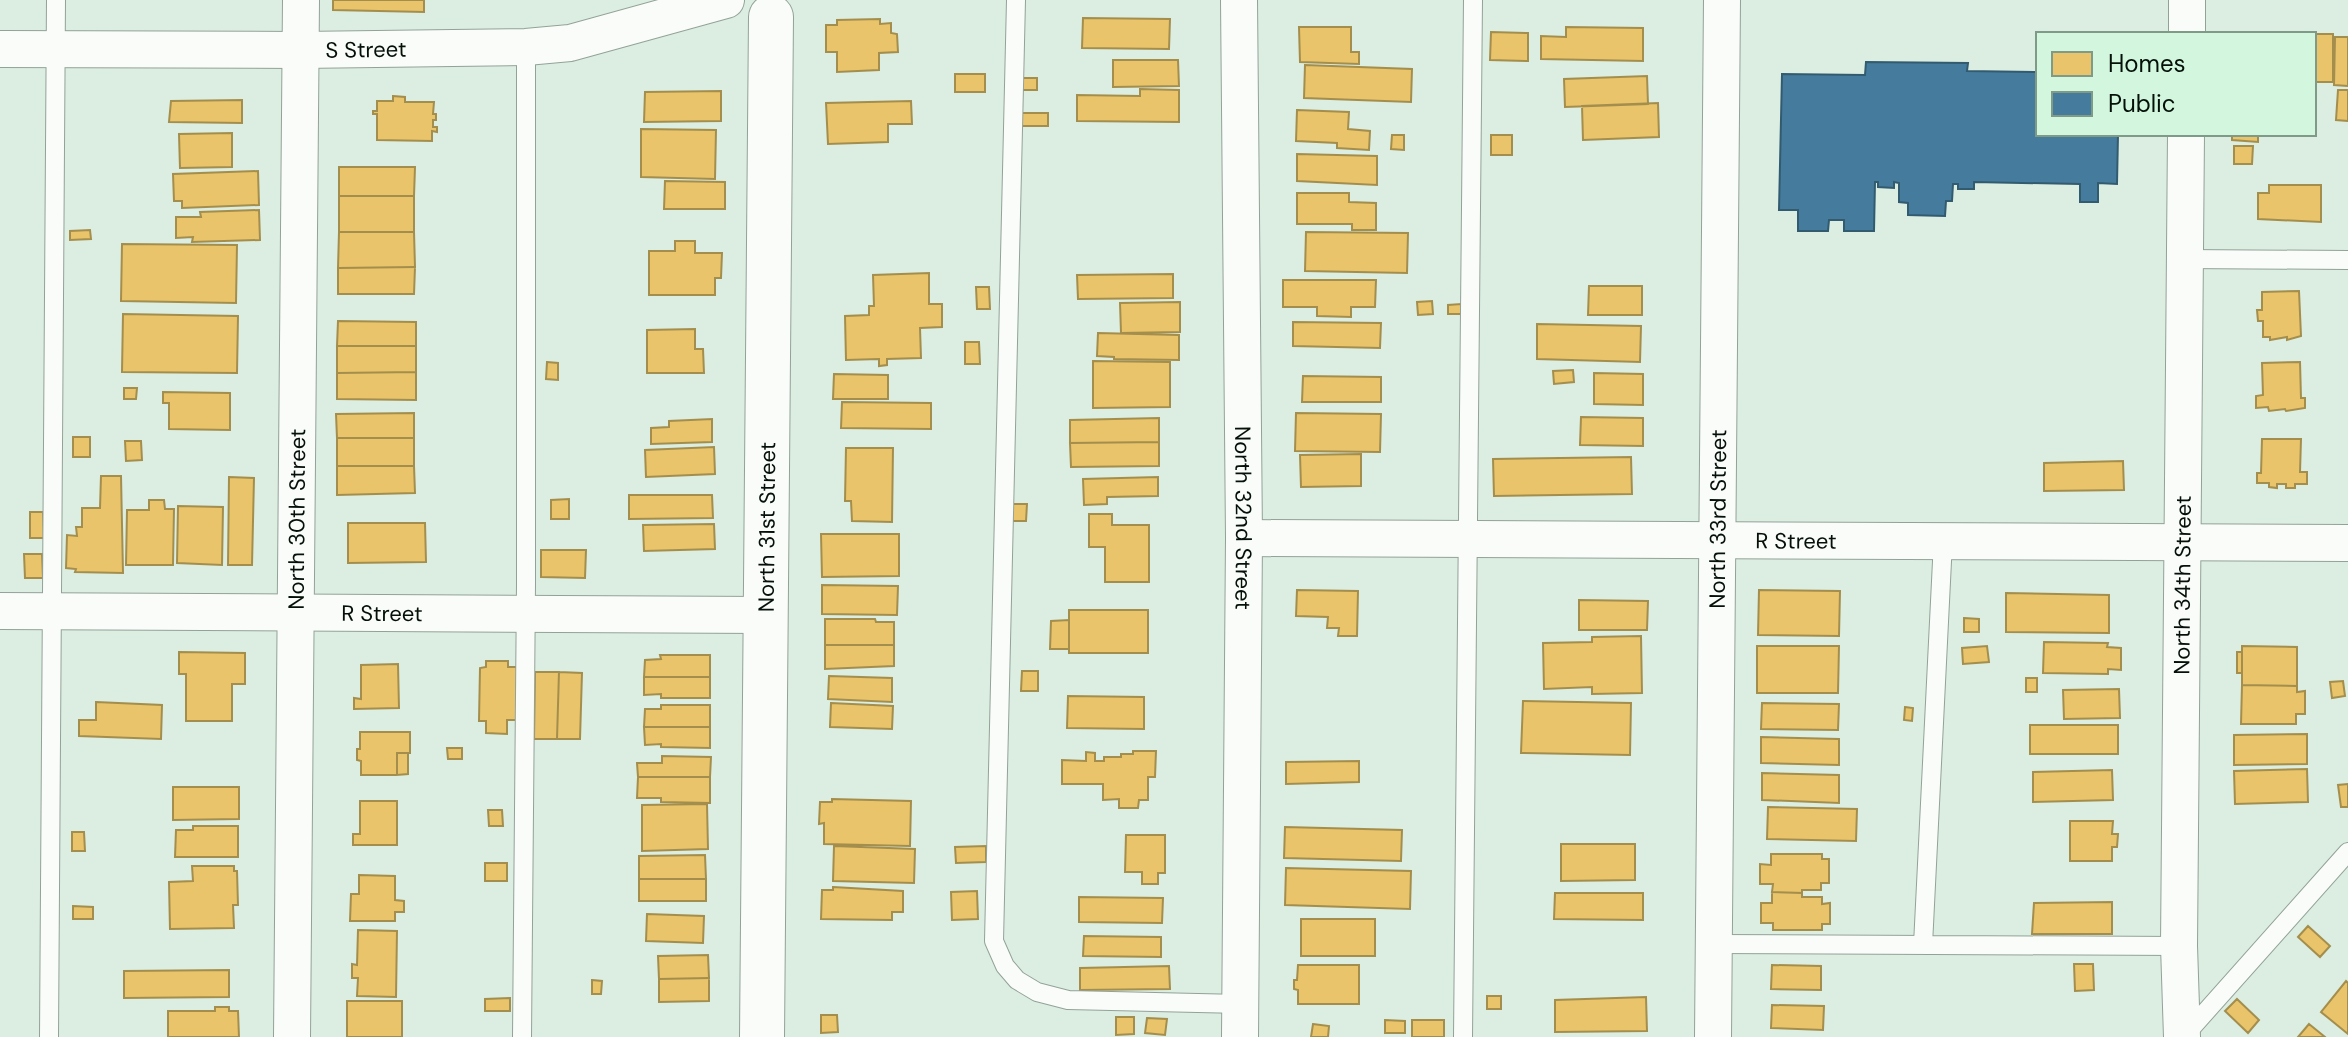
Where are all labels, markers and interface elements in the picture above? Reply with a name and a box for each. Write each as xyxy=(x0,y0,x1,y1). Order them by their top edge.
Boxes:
legend xyxy=(2036,32,2316,136)
street label: S Street xyxy=(325,34,407,64)
text: Homes xyxy=(2108,48,2186,79)
text: Public xyxy=(2108,88,2176,119)
street label: North 32nd Street xyxy=(1228,426,1259,610)
street label: North 30th Street xyxy=(281,428,312,610)
street label: North 33rd Street xyxy=(1702,429,1733,609)
street label: North 31st Street xyxy=(751,442,782,612)
street label: North 34th Street xyxy=(2167,495,2197,675)
street label: R Street xyxy=(1755,526,1837,555)
street label: R Street xyxy=(341,598,423,628)

